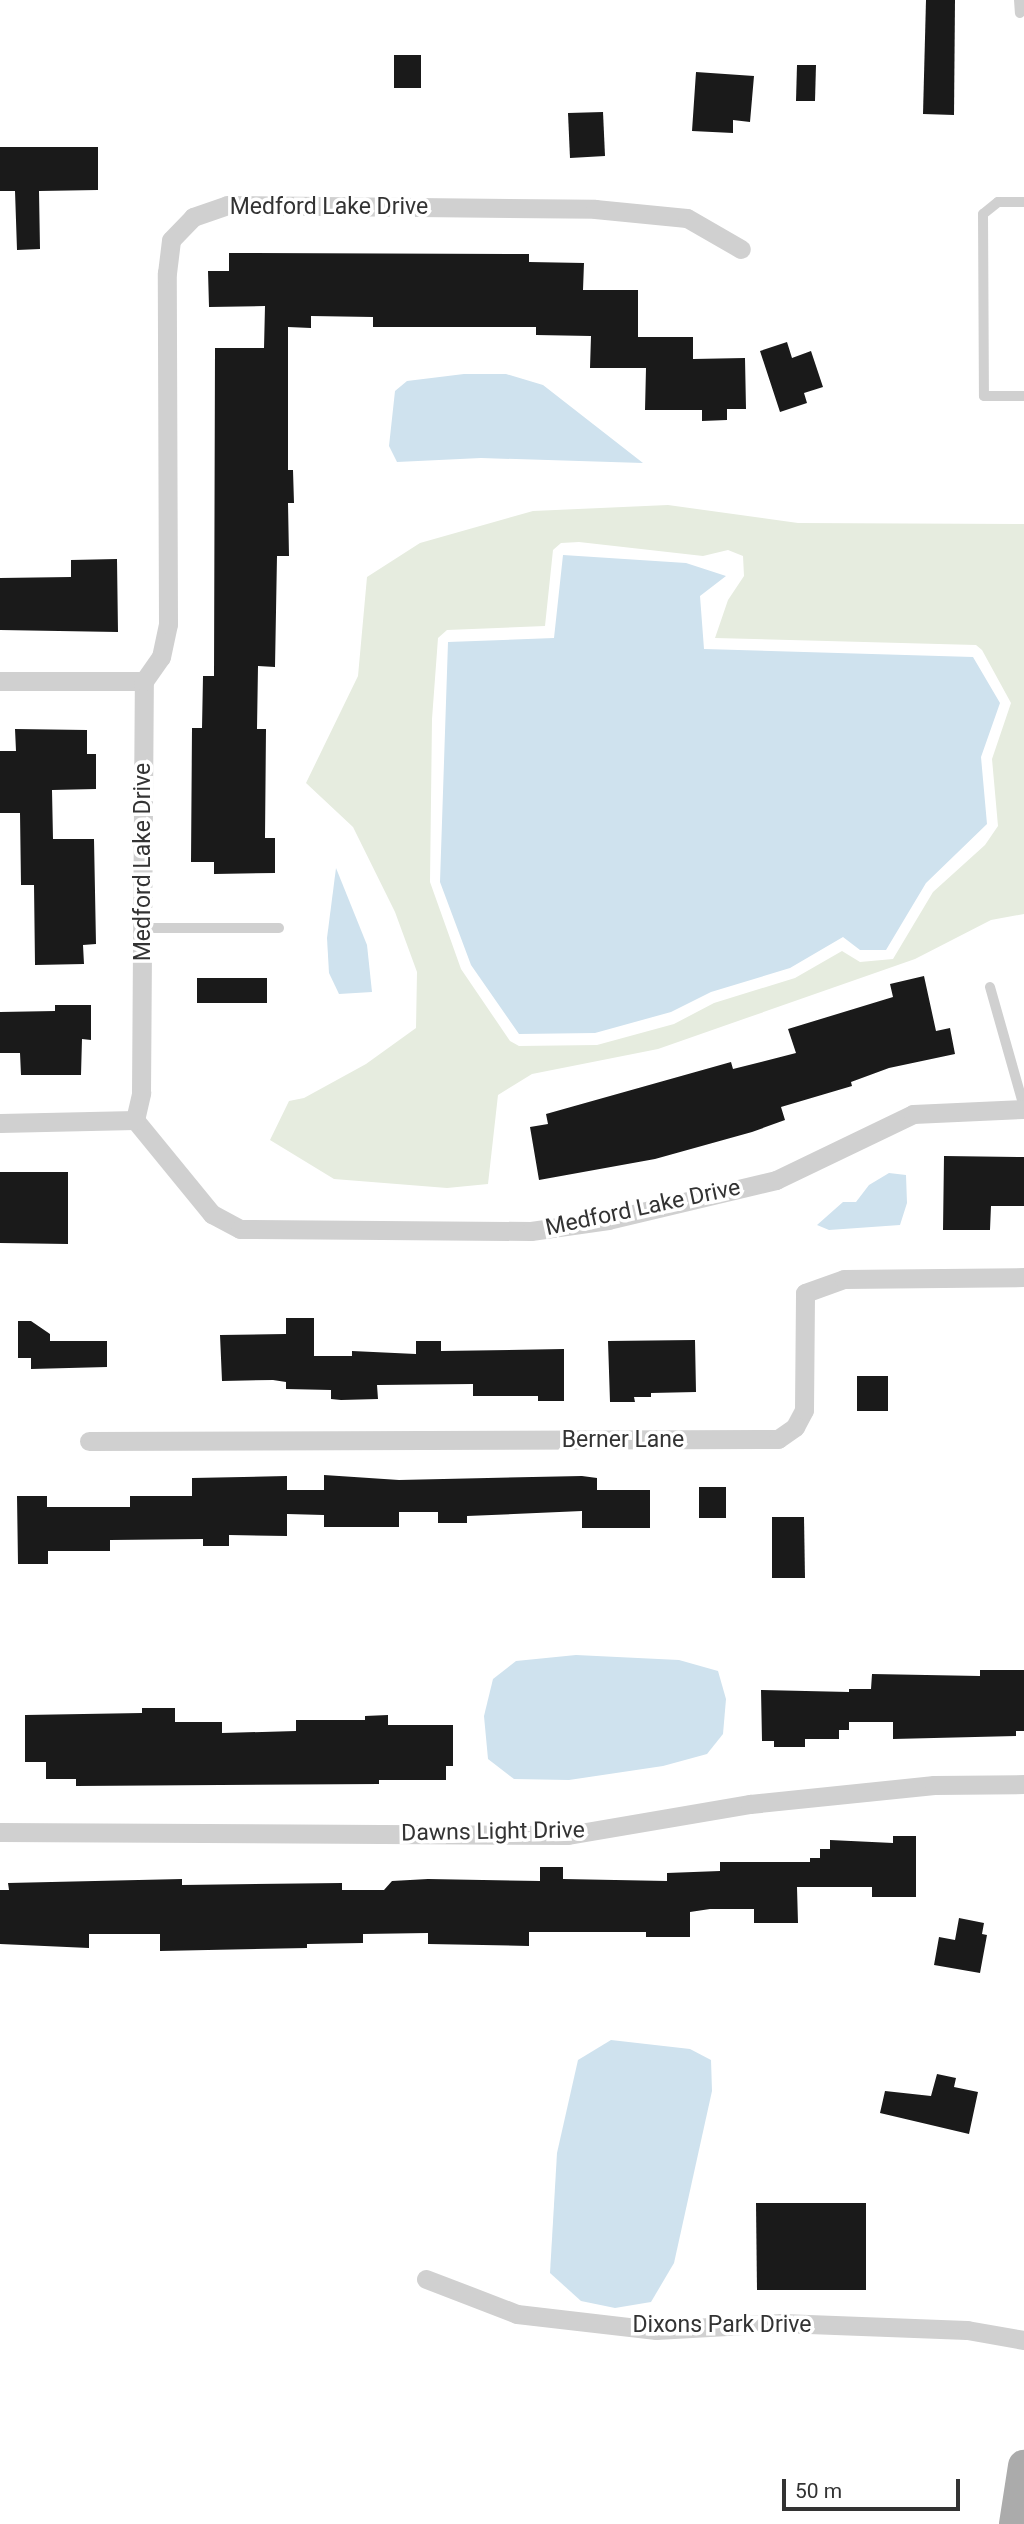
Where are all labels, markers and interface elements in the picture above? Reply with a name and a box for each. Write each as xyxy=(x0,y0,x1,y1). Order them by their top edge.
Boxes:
street label: Medford Lake Drive xyxy=(230,193,428,221)
street label: Medford Lake Drive xyxy=(129,763,157,961)
street label: Medford Lake Drive xyxy=(543,1174,743,1242)
street label: Berner Lane xyxy=(562,1426,684,1454)
street label: Dawns Light Drive xyxy=(401,1817,585,1847)
street label: Dixons Park Drive xyxy=(633,2311,811,2339)
scale bar xyxy=(786,2464,964,2508)
text: 50 m xyxy=(795,2479,842,2503)

